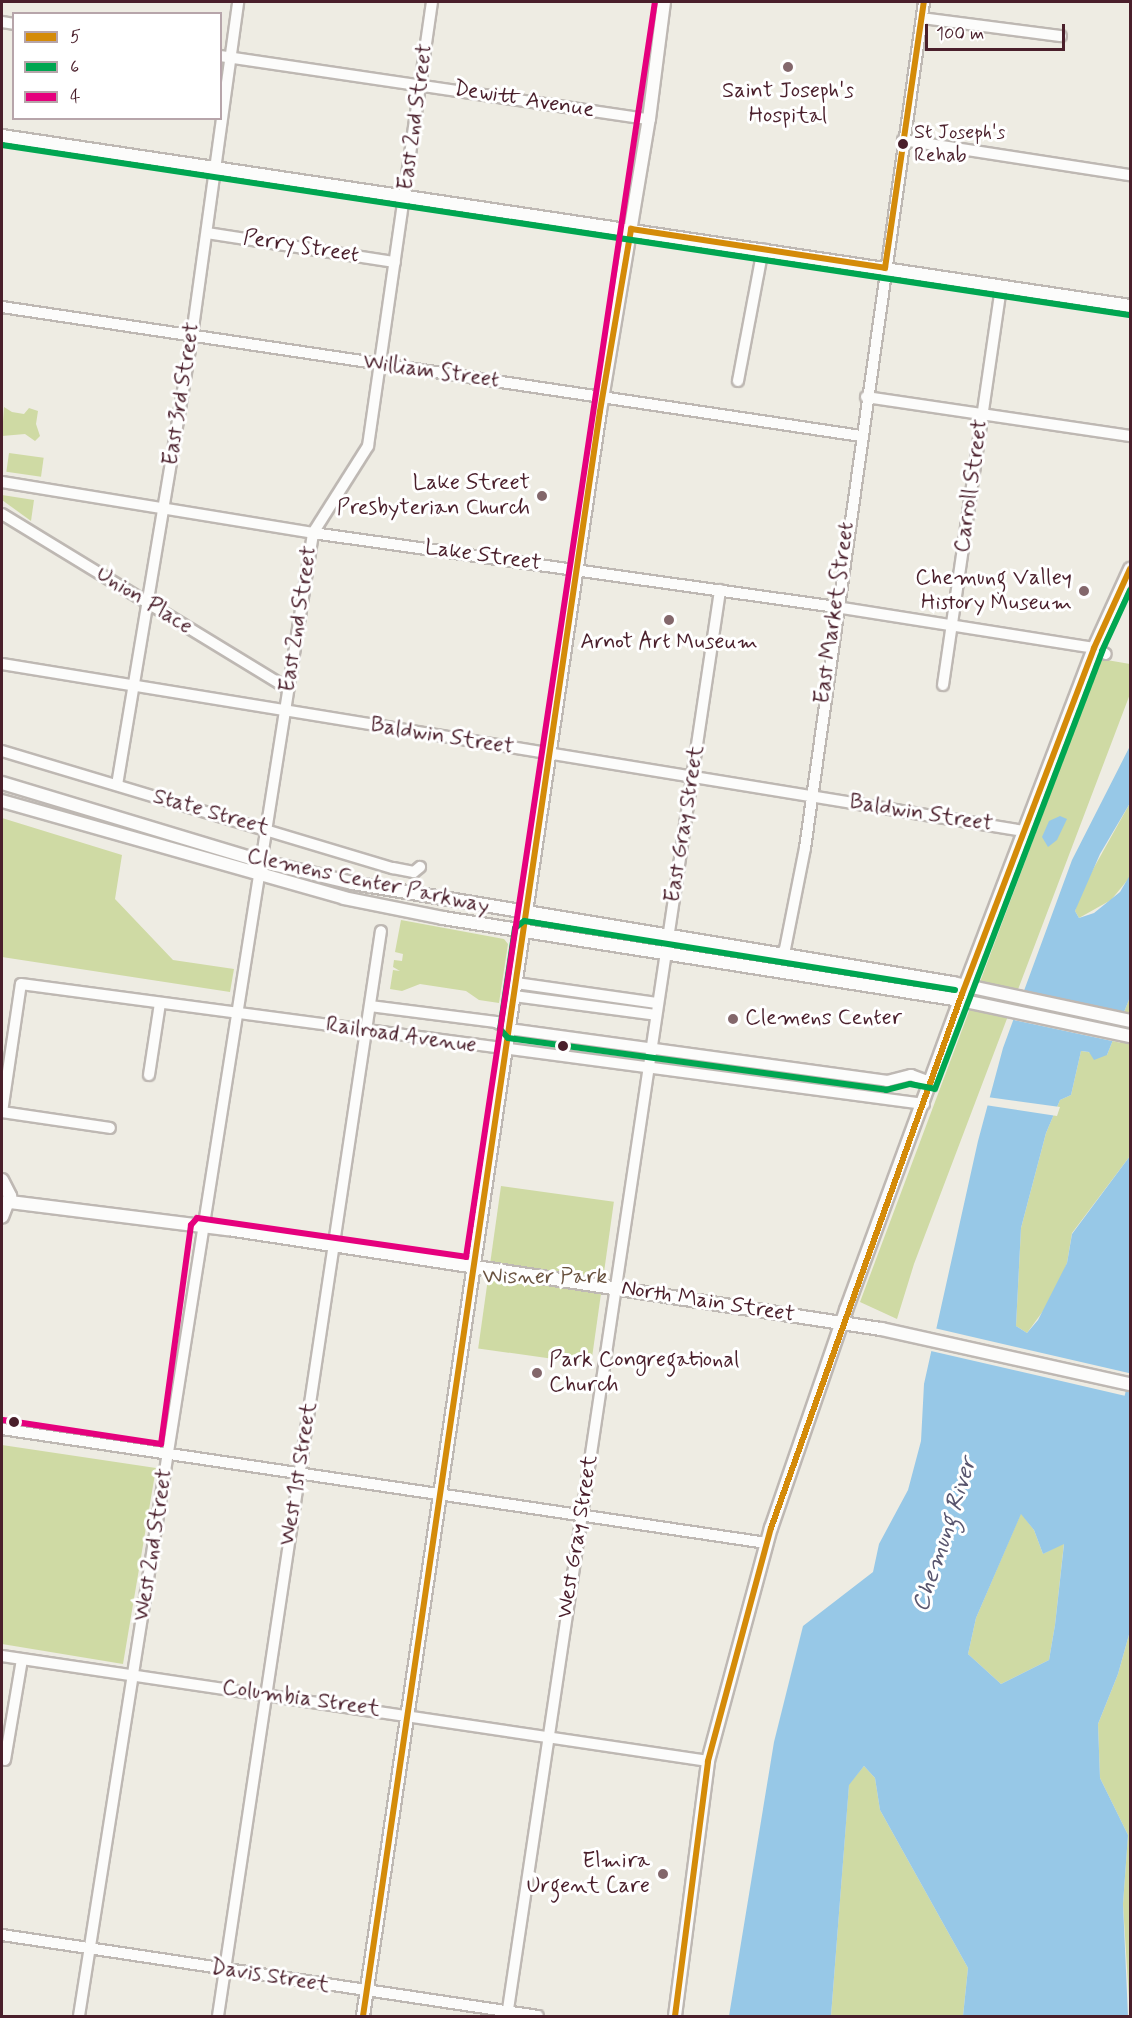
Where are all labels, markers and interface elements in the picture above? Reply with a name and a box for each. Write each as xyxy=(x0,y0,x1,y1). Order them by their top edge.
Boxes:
legend xyxy=(12,12,222,120)
scale bar xyxy=(928,12,1068,50)
text: 100 m xyxy=(936,22,984,46)
text: 5 xyxy=(70,25,81,49)
street label: East 2nd Street xyxy=(393,43,439,191)
text: 6 xyxy=(70,55,79,79)
marker: Saint Joseph's Hospital xyxy=(779,58,797,76)
street label: Dewitt Avenue xyxy=(452,76,596,124)
place label: Saint Joseph's Hospital xyxy=(722,78,854,130)
text: 4 xyxy=(70,85,80,109)
place label: St Joseph's Rehab xyxy=(914,120,1006,167)
marker: St Joseph's Rehab xyxy=(897,138,909,150)
street label: Perry Street xyxy=(239,225,363,269)
street label: East 3rd Street xyxy=(158,321,206,467)
street label: William Street xyxy=(359,349,503,395)
street label: Carroll Street xyxy=(950,418,994,554)
place label: Lake Street Presbyterian Church xyxy=(332,470,530,522)
marker: Lake Street Presbyterian Church xyxy=(535,489,549,503)
street label: East Market Street xyxy=(809,518,861,708)
street label: Lake Street xyxy=(424,535,542,577)
street label: East 2nd Street xyxy=(274,545,324,693)
street label: Union Place xyxy=(92,562,196,640)
place label: Chemung Valley History Museum xyxy=(917,565,1072,616)
marker: Chemung Valley History Museum xyxy=(1077,584,1091,598)
marker: Arnot Art Museum xyxy=(662,613,676,627)
place label: Arnot Art Museum xyxy=(578,630,760,656)
street label: Baldwin Street xyxy=(369,713,515,761)
street label: East Gray Street xyxy=(660,744,710,904)
street label: State Street xyxy=(150,784,272,842)
street label: Baldwin Street xyxy=(848,790,994,838)
street label: Clemens Center Parkway xyxy=(244,843,492,921)
place label: Clemens Center xyxy=(745,1006,906,1032)
marker: Clemens Center xyxy=(726,1012,740,1026)
street label: Railroad Avenue xyxy=(326,1013,476,1059)
unlabelled marker xyxy=(557,1040,569,1052)
park label: Wisner Park xyxy=(484,1265,606,1291)
street label: North Main Street xyxy=(620,1275,796,1329)
place label: Park Congregational Church xyxy=(549,1347,739,1398)
marker: Park Congregational Church xyxy=(530,1366,544,1380)
street label: West 1st Street xyxy=(275,1400,323,1548)
unlabelled marker xyxy=(8,1416,20,1428)
street label: West Gray Street xyxy=(552,1453,604,1621)
water label: Chemung River xyxy=(907,1455,983,1615)
street label: West 2nd Street xyxy=(129,1467,179,1623)
street label: Columbia Street xyxy=(220,1675,382,1723)
place label: Elmira Urgent Care xyxy=(525,1848,650,1900)
marker: Elmira Urgent Care xyxy=(654,1865,672,1883)
street label: Davis Street xyxy=(209,1955,331,1999)

